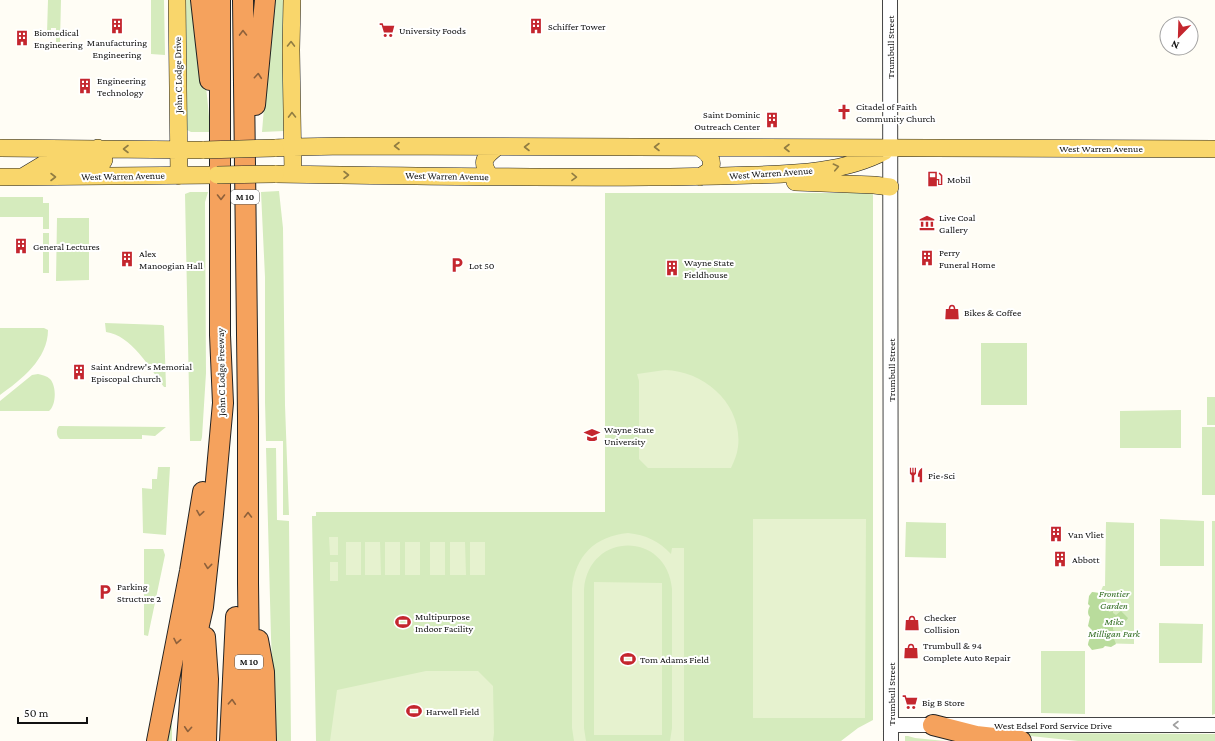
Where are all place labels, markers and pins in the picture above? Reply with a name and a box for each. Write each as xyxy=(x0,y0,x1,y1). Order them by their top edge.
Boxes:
building icon: Manufacturing Engineering xyxy=(108,17,126,35)
building icon: Schiffer Tower xyxy=(527,17,545,35)
supermarket icon: University Foods xyxy=(378,21,396,39)
place label: Schiffer Tower xyxy=(548,21,606,32)
place label: University Foods xyxy=(399,25,466,36)
place label: Biomedical Engineering xyxy=(34,27,83,50)
building icon: Biomedical Engineering xyxy=(13,29,31,47)
place label: Manufacturing Engineering xyxy=(87,37,147,60)
place label: Engineering Technology xyxy=(97,75,146,98)
building icon: Engineering Technology xyxy=(76,77,94,95)
place label: Citadel of Faith Community Church xyxy=(856,101,936,124)
church icon: Citadel of Faith Community Church xyxy=(835,103,853,121)
place label: Saint Dominic Outreach Center xyxy=(694,109,761,132)
building icon: Saint Dominic Outreach Center xyxy=(763,111,781,129)
fuel station icon: Mobil xyxy=(926,170,944,188)
place label: Mobil xyxy=(947,174,971,185)
place label: Live Coal Gallery xyxy=(939,212,976,235)
museum icon: Live Coal Gallery xyxy=(918,214,936,232)
building icon: General Lectures xyxy=(12,237,30,255)
place label: General Lectures xyxy=(33,241,100,252)
place label: Perry Funeral Home xyxy=(939,247,996,270)
place label: Alex Manoogian Hall xyxy=(139,248,203,271)
building icon: Perry Funeral Home xyxy=(918,249,936,267)
building icon: Alex Manoogian Hall xyxy=(118,250,136,268)
parking icon: Lot 50 xyxy=(448,256,466,274)
place label: Wayne State Fieldhouse xyxy=(684,257,734,280)
building icon: Wayne State Fieldhouse xyxy=(663,259,681,277)
place label: Lot 50 xyxy=(469,260,495,271)
shop icon: Bikes & Coffee xyxy=(943,303,961,321)
place label: Bikes & Coffee xyxy=(964,307,1022,318)
place label: Saint Andrew's Memorial Episcopal Church xyxy=(91,361,192,384)
building icon: Saint Andrew's Memorial Episcopal Church xyxy=(70,363,88,381)
place label: Wayne State University xyxy=(604,424,654,447)
school or university icon: Wayne State University xyxy=(583,426,601,444)
restaurant icon: Pie-Sci xyxy=(907,466,925,484)
place label: Pie-Sci xyxy=(928,470,956,481)
building icon: Van Vliet xyxy=(1047,525,1065,543)
place label: Van Vliet xyxy=(1068,529,1104,540)
building icon: Abbott xyxy=(1051,550,1069,568)
place label: Abbott xyxy=(1072,554,1100,565)
place label: Parking Structure 2 xyxy=(117,581,161,604)
parking icon: Parking Structure 2 xyxy=(96,583,114,601)
place label: Multipurpose Indoor Facility xyxy=(415,611,474,634)
place label: Checker Collision xyxy=(924,612,960,635)
sports icon: Multipurpose Indoor Facility xyxy=(394,613,412,631)
shop icon: Checker Collision xyxy=(903,614,921,632)
place label: Trumbull & 94 Complete Auto Repair xyxy=(923,640,1011,663)
shop icon: Trumbull & 94 Complete Auto Repair xyxy=(902,642,920,660)
sports icon: Tom Adams Field xyxy=(619,650,637,668)
place label: Tom Adams Field xyxy=(640,654,710,665)
supermarket icon: Big B Store xyxy=(901,693,919,711)
place label: Big B Store xyxy=(922,697,965,708)
sports icon: Harwell Field xyxy=(405,702,423,720)
place label: Harwell Field xyxy=(426,706,480,717)

